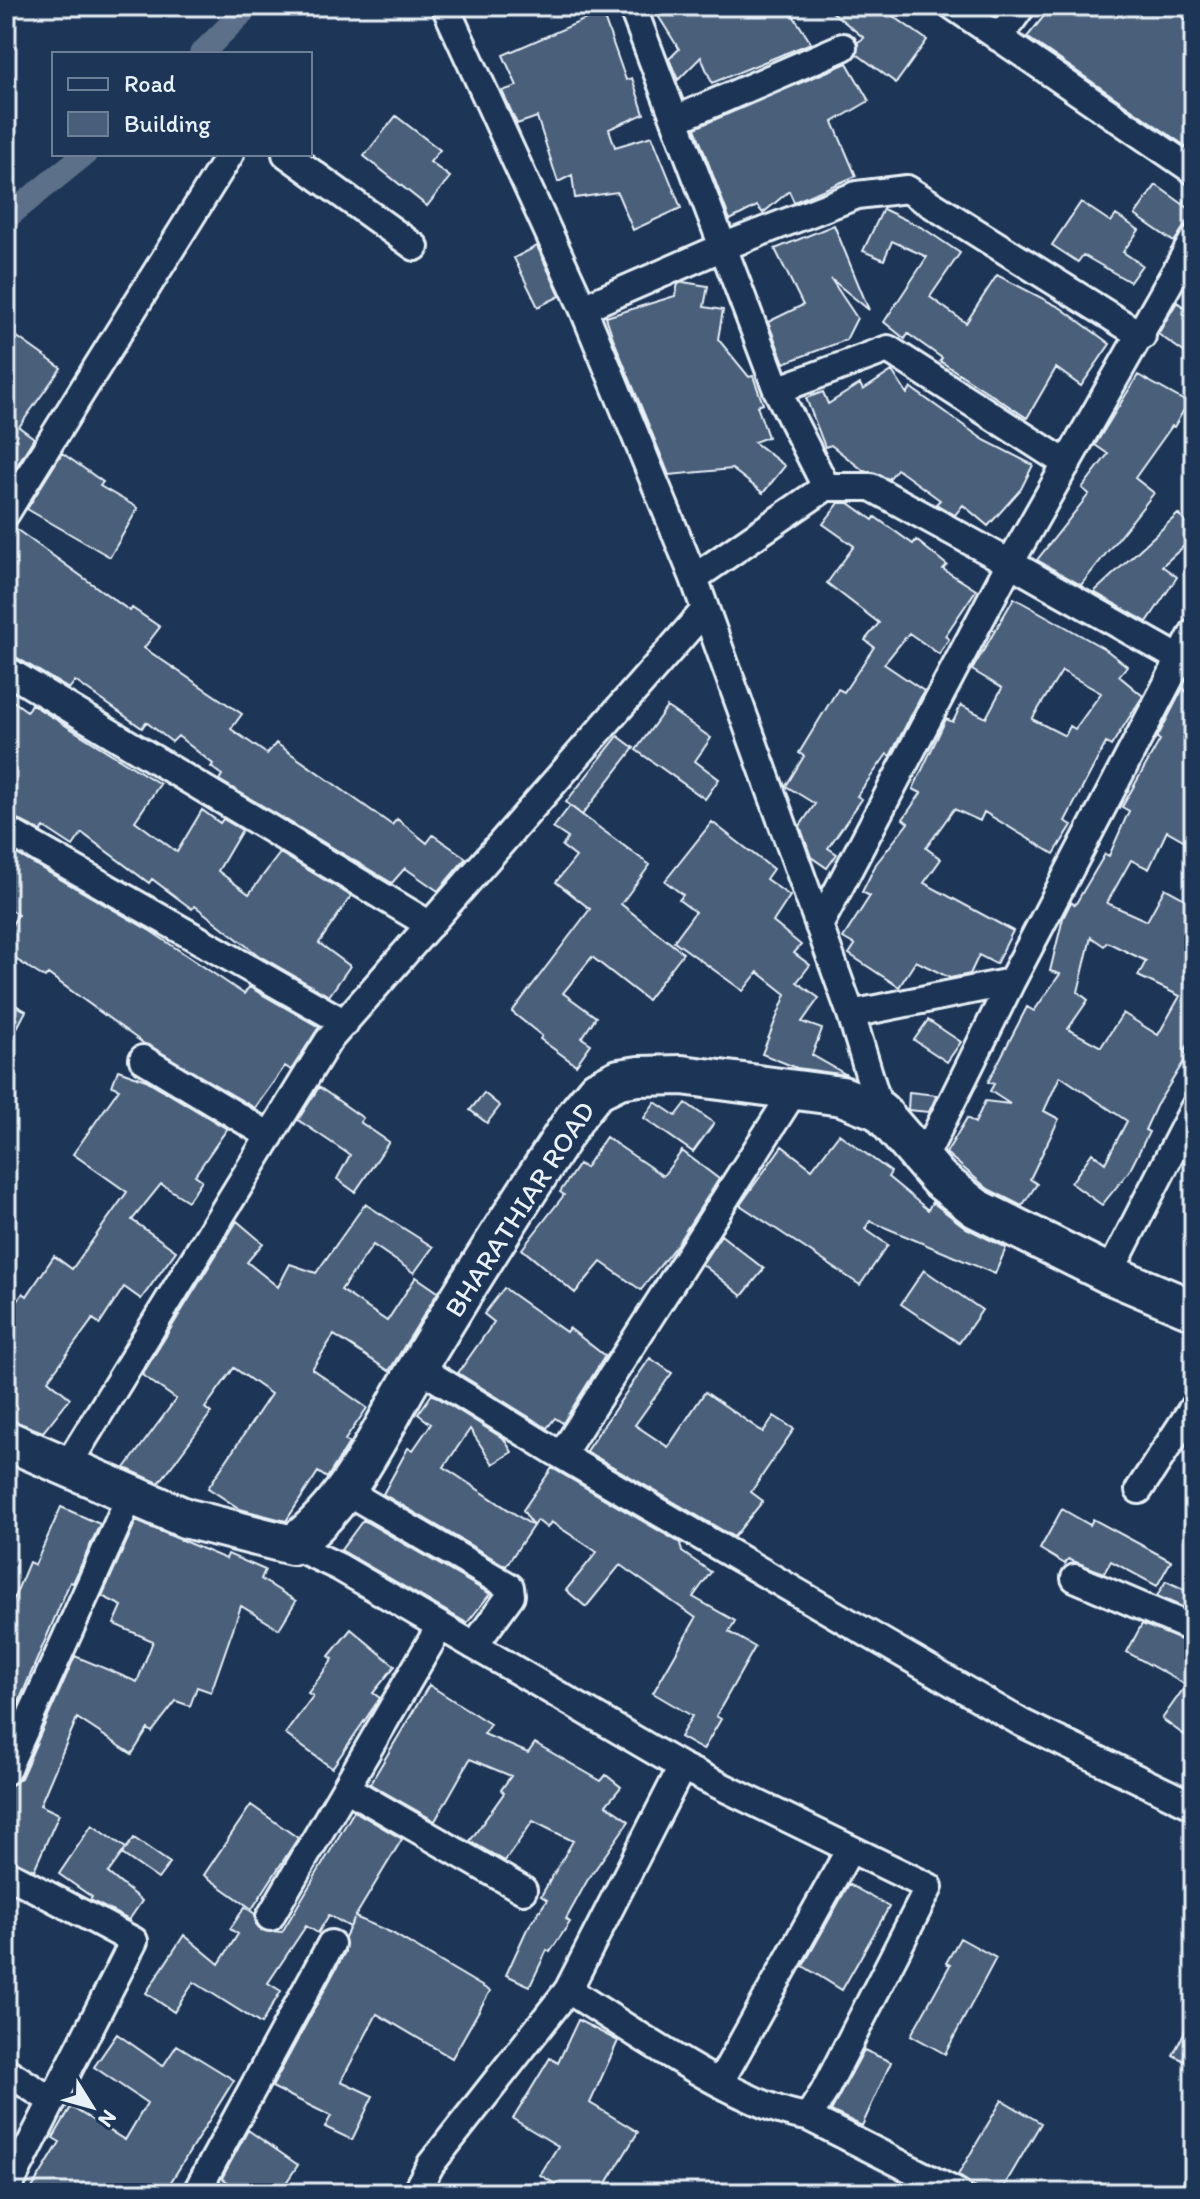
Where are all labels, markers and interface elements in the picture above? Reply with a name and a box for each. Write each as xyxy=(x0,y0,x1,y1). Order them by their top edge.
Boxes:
legend xyxy=(52,52,312,156)
text: Road xyxy=(124,69,176,98)
text: Building xyxy=(124,109,211,138)
street label: BHARATHIAR ROAD xyxy=(437,1095,601,1323)
north arrow xyxy=(52,2067,132,2147)
text: N xyxy=(92,2105,123,2133)

